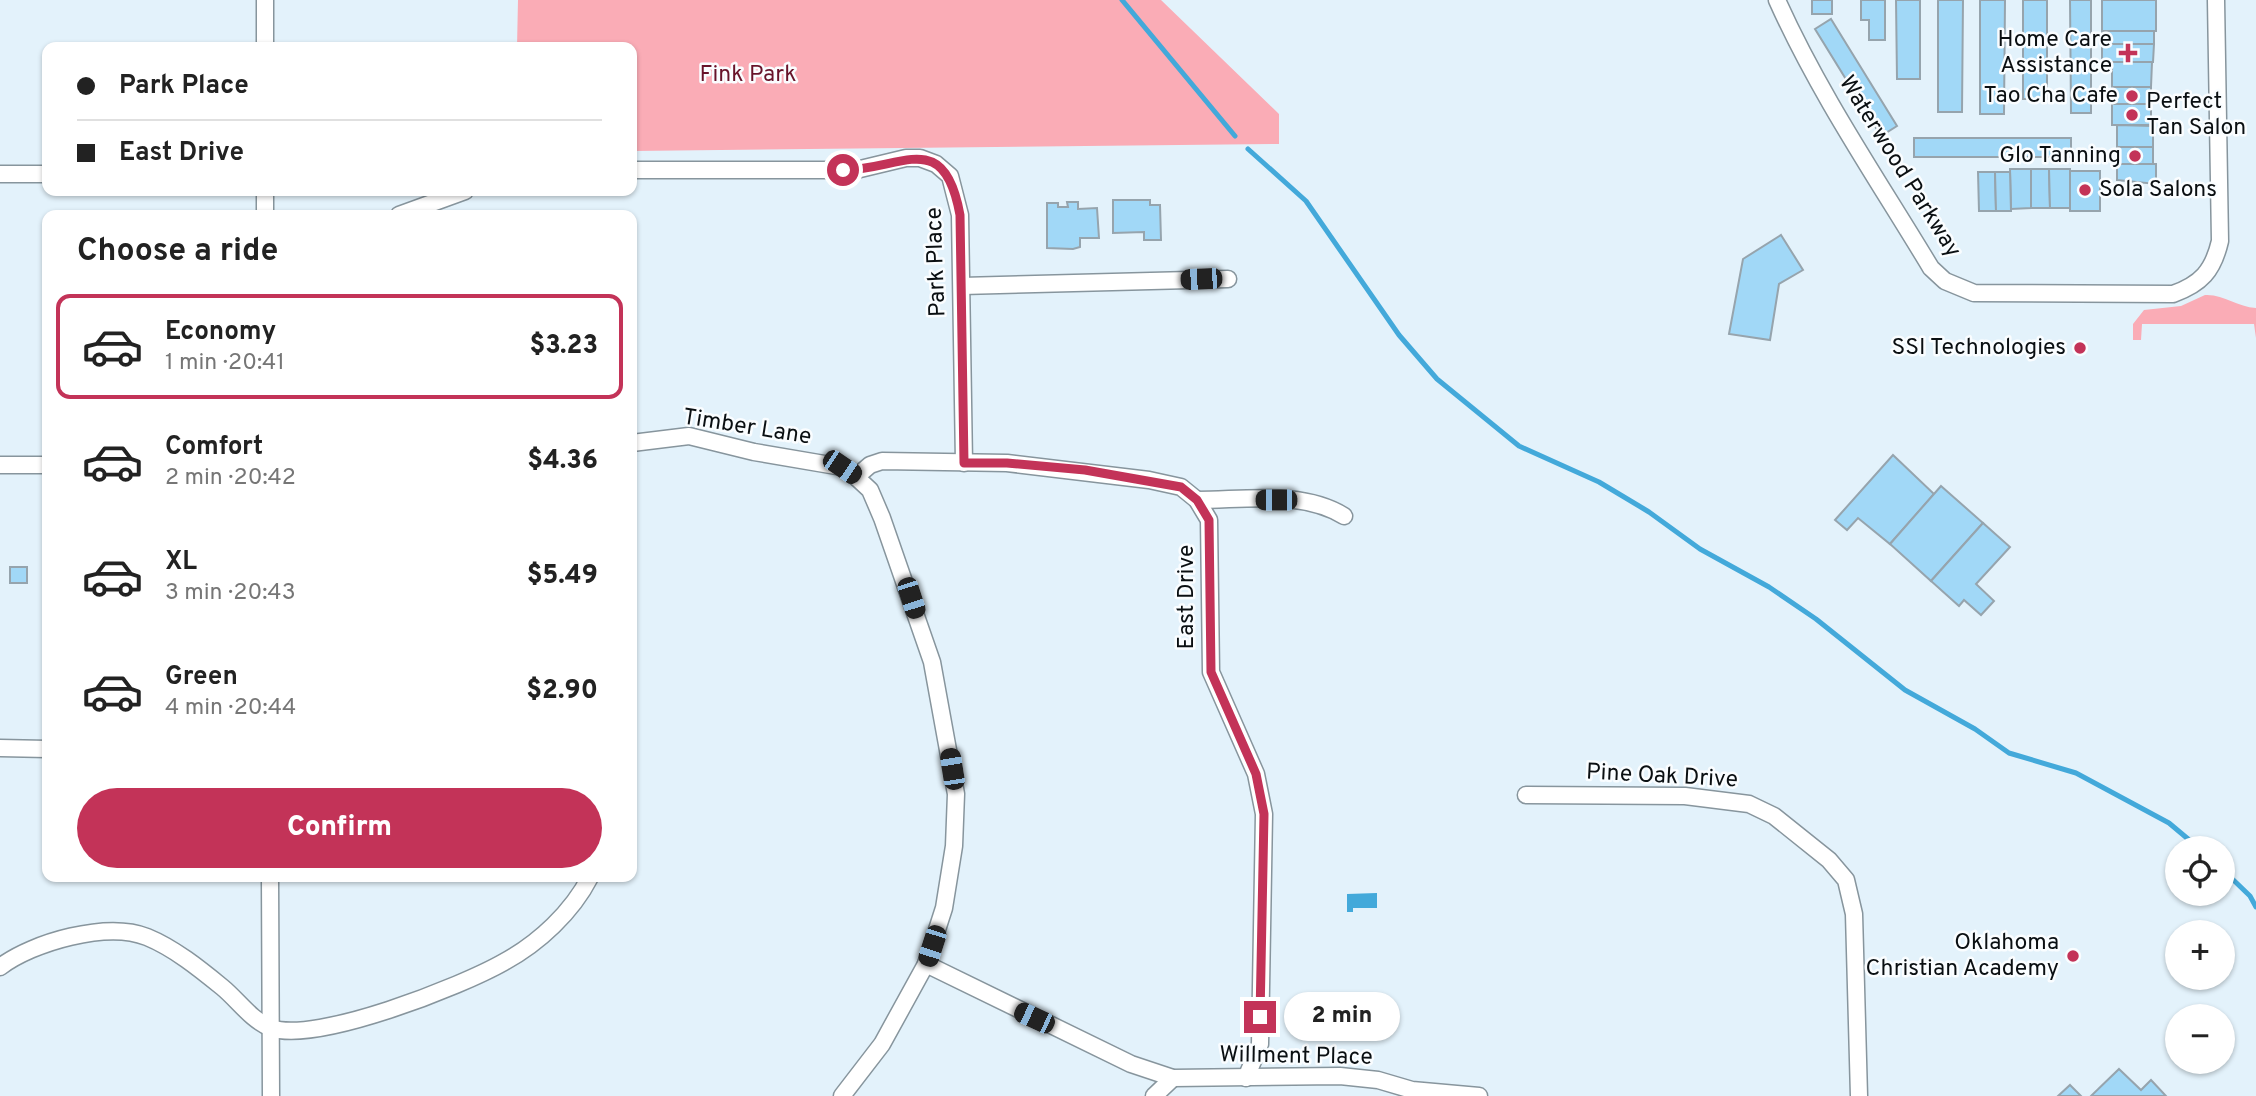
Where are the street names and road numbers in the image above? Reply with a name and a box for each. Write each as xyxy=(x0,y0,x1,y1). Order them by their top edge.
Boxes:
street label: Waterwood Parkway xyxy=(1831,71,1967,263)
street label: Park Place xyxy=(921,207,953,317)
street label: Timber Lane xyxy=(681,404,813,452)
street label: East Drive xyxy=(1173,545,1202,649)
street label: Pine Oak Drive xyxy=(1585,759,1739,795)
street label: Willment Place xyxy=(1219,1041,1373,1073)

